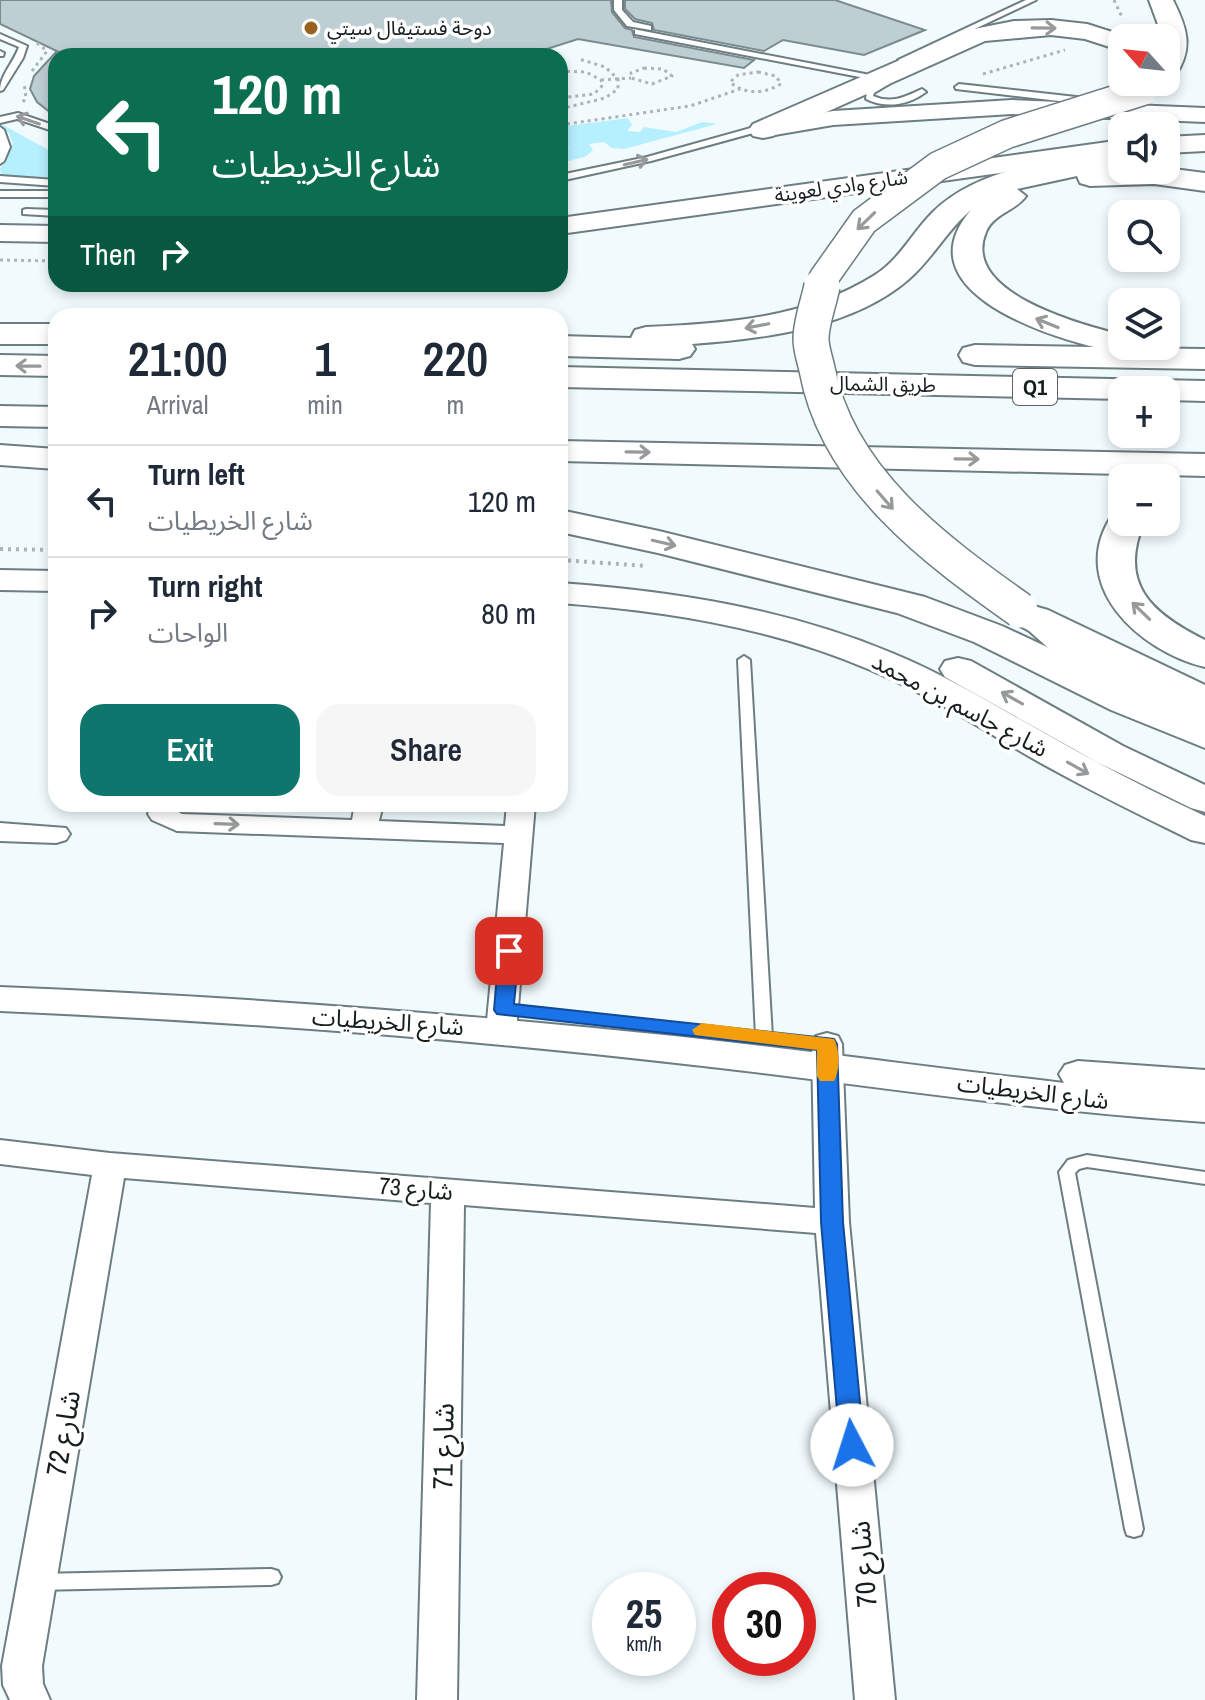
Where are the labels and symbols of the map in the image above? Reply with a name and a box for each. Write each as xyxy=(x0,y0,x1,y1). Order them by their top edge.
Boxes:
place label: دوحة فستيفال سيتي xyxy=(327,14,492,44)
marker: دوحة فستيفال سيتي xyxy=(302,19,320,37)
one-way arrow xyxy=(1030,20,1057,35)
north arrow xyxy=(1108,24,1180,96)
one-way arrow xyxy=(16,112,41,127)
one-way arrow xyxy=(623,154,649,169)
street label: شارع وادي لعوينة xyxy=(773,163,910,211)
one-way arrow xyxy=(857,211,876,230)
one-way arrow xyxy=(1035,315,1060,329)
one-way arrow xyxy=(745,320,770,335)
one-way arrow xyxy=(15,358,42,373)
street label: طريق الشمال xyxy=(830,369,936,398)
road number: Q1 xyxy=(1013,369,1057,405)
one-way arrow xyxy=(624,445,651,460)
one-way arrow xyxy=(953,451,980,467)
one-way arrow xyxy=(876,489,894,509)
one-way arrow xyxy=(650,536,676,551)
one-way arrow xyxy=(1131,602,1151,621)
street label: شارع جاسم بن محمد xyxy=(866,644,1054,766)
one-way arrow xyxy=(1001,690,1025,705)
one-way arrow xyxy=(1066,761,1090,776)
one-way arrow xyxy=(213,816,240,831)
pin xyxy=(475,917,543,985)
street label: شارع الخريطيات xyxy=(311,1000,465,1044)
street label: شارع الخريطيات xyxy=(955,1066,1111,1118)
street label: شارع 73 xyxy=(378,1169,454,1209)
street label: شارع 72 xyxy=(37,1387,91,1479)
street label: شارع 71 xyxy=(423,1402,465,1490)
position arrow xyxy=(810,1403,894,1487)
street label: شارع 70 xyxy=(840,1519,888,1609)
speed limit sign: 30 xyxy=(712,1572,816,1676)

